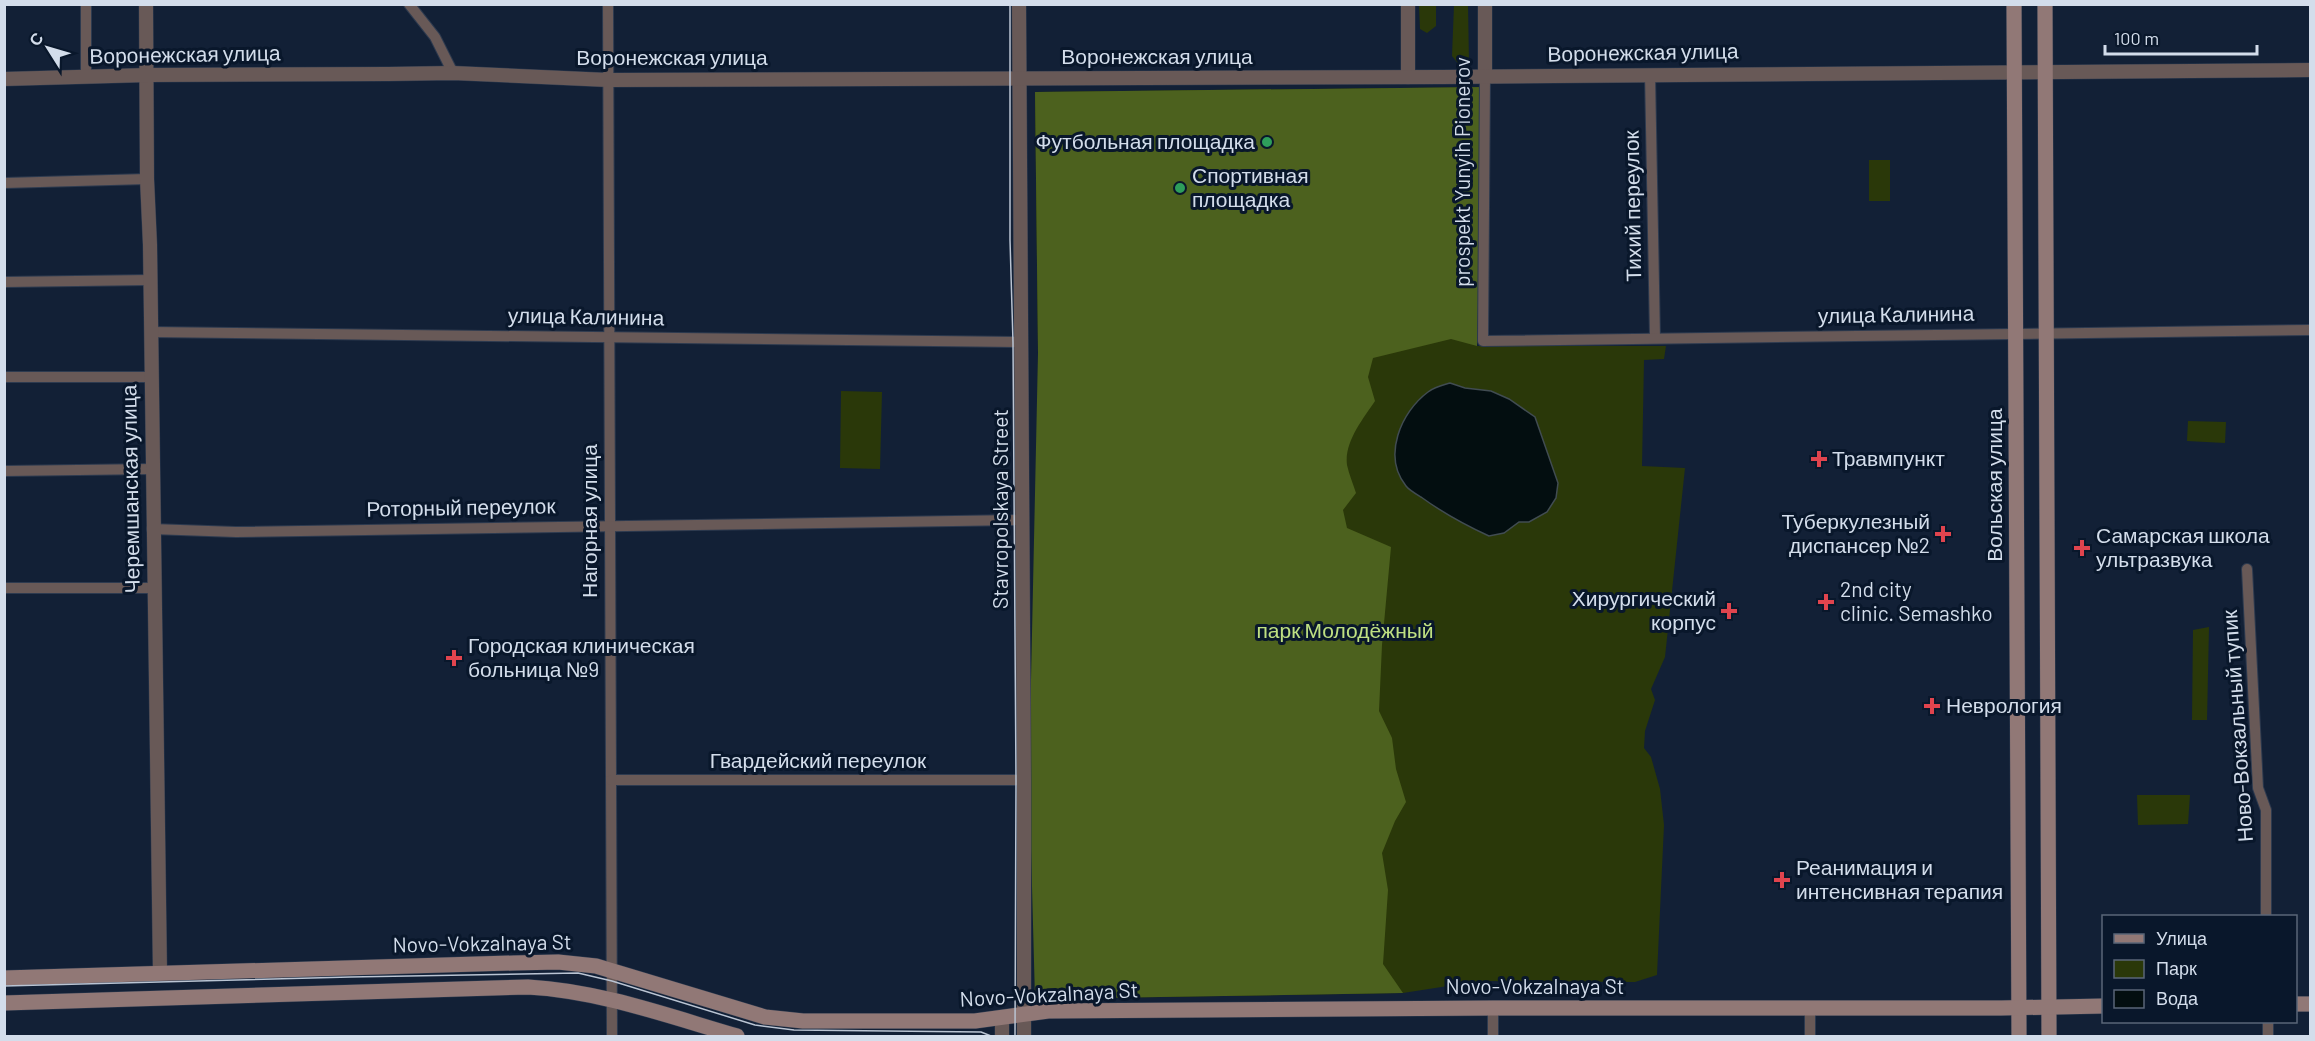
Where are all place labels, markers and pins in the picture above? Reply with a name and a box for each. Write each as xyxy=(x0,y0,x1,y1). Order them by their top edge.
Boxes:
place label: Футбольная площадка xyxy=(1036,128,1255,153)
marker: Футбольная площадка xyxy=(1260,135,1274,149)
place label: Спортивная площадка xyxy=(1192,162,1309,211)
marker: Спортивная площадка xyxy=(1173,181,1187,195)
place label: Травмпункт xyxy=(1832,445,1945,470)
marker: Травмпункт xyxy=(1810,450,1828,468)
place label: Туберкулезный диспансер №2 xyxy=(1781,508,1930,557)
place label: Самарская школа ультразвука xyxy=(2096,522,2270,571)
marker: Туберкулезный диспансер №2 xyxy=(1934,525,1952,543)
marker: Самарская школа ультразвука xyxy=(2073,539,2091,557)
place label: 2nd city clinic. Semashko xyxy=(1840,576,1993,625)
place label: Хирургический корпус xyxy=(1572,585,1716,634)
marker: 2nd city clinic. Semashko xyxy=(1817,593,1835,611)
marker: Хирургический корпус xyxy=(1720,602,1738,620)
place label: Городская клиническая больница №9 xyxy=(468,632,695,681)
marker: Городская клиническая больница №9 xyxy=(445,649,463,667)
place label: Неврология xyxy=(1946,692,2062,717)
marker: Неврология xyxy=(1923,697,1941,715)
place label: Реанимация и интенсивная терапия xyxy=(1796,854,2003,903)
marker: Реанимация и интенсивная терапия xyxy=(1773,871,1791,889)

